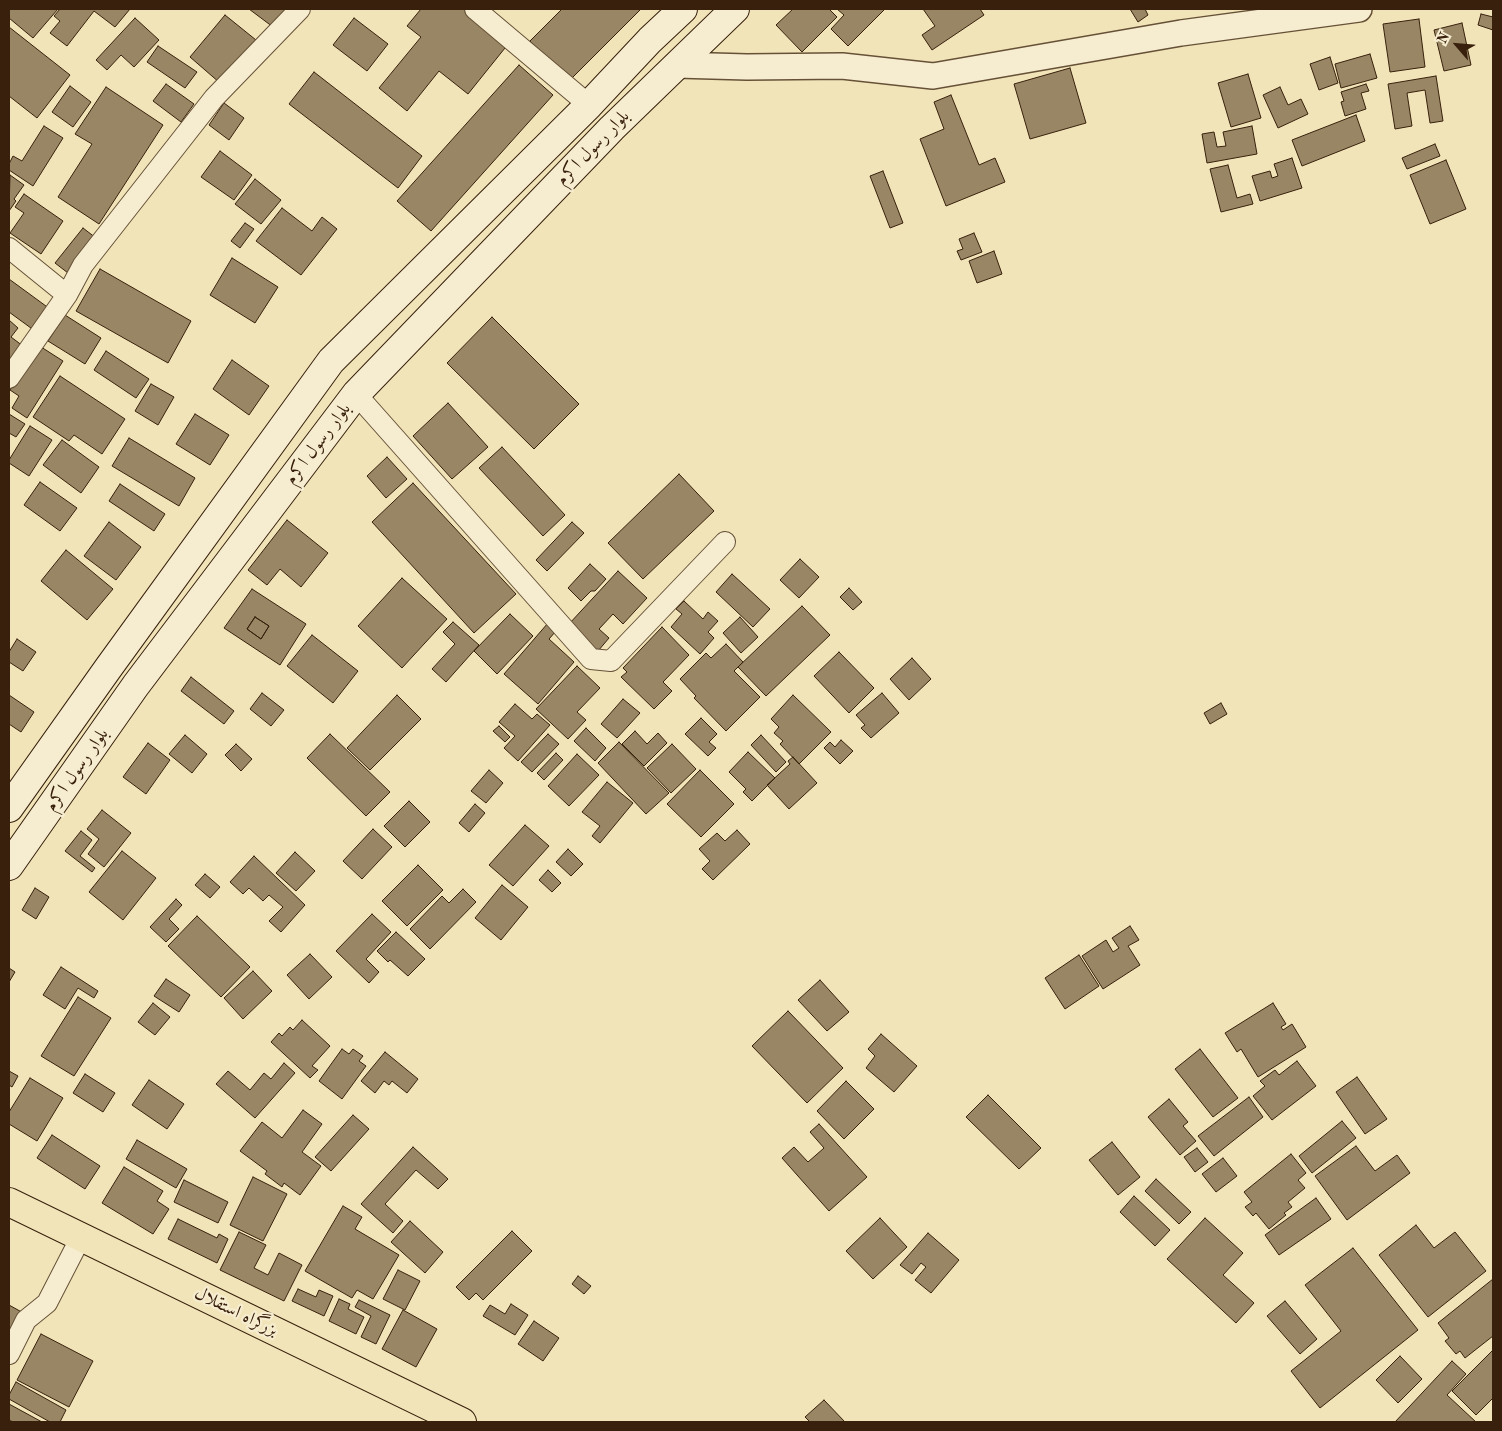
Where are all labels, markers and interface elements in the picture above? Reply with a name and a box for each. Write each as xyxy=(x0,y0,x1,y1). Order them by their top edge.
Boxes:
north arrow xyxy=(1432,20,1482,70)
text: N xyxy=(1435,30,1452,46)
street label: بلوار رسول اکرم xyxy=(552,106,634,190)
street label: بلوار رسول اکرم xyxy=(280,399,356,489)
street label: بلوار رسول اکرم xyxy=(40,724,114,816)
street label: بزرگراه استقلال xyxy=(191,1283,281,1341)

